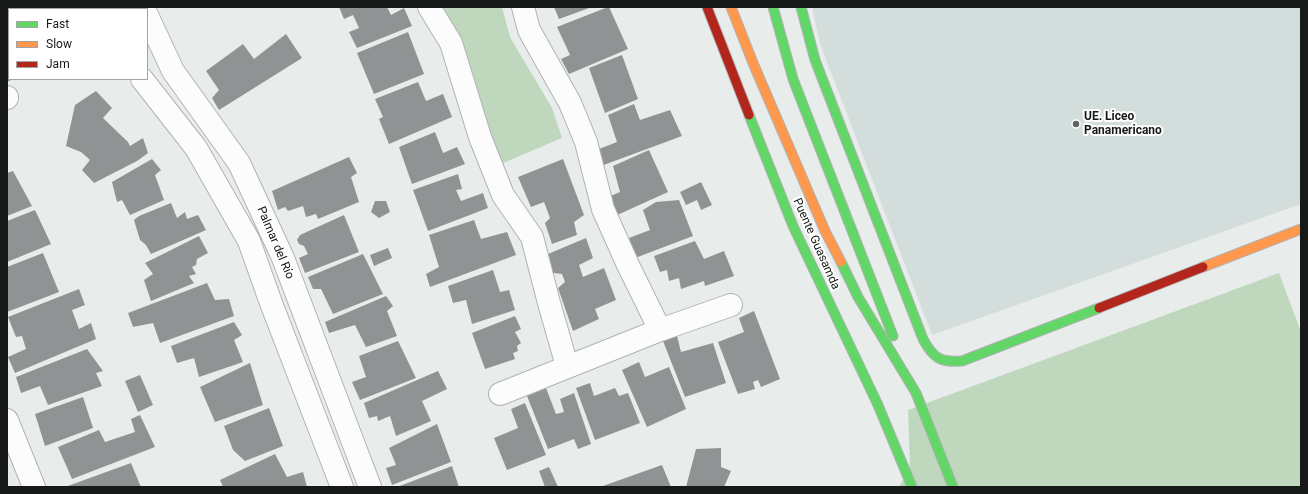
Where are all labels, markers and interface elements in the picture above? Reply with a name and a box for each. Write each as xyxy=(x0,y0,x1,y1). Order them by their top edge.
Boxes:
legend xyxy=(8,8,148,80)
text: Fast xyxy=(46,17,69,31)
text: Slow xyxy=(46,37,72,51)
text: Jam xyxy=(46,57,70,71)
place label: UE. Liceo Panamericano xyxy=(1084,110,1162,138)
marker: UE. Liceo Panamericano xyxy=(1071,119,1081,129)
street label: Puente Guasamda xyxy=(789,196,843,292)
street label: Palmar del Río xyxy=(253,205,297,281)

